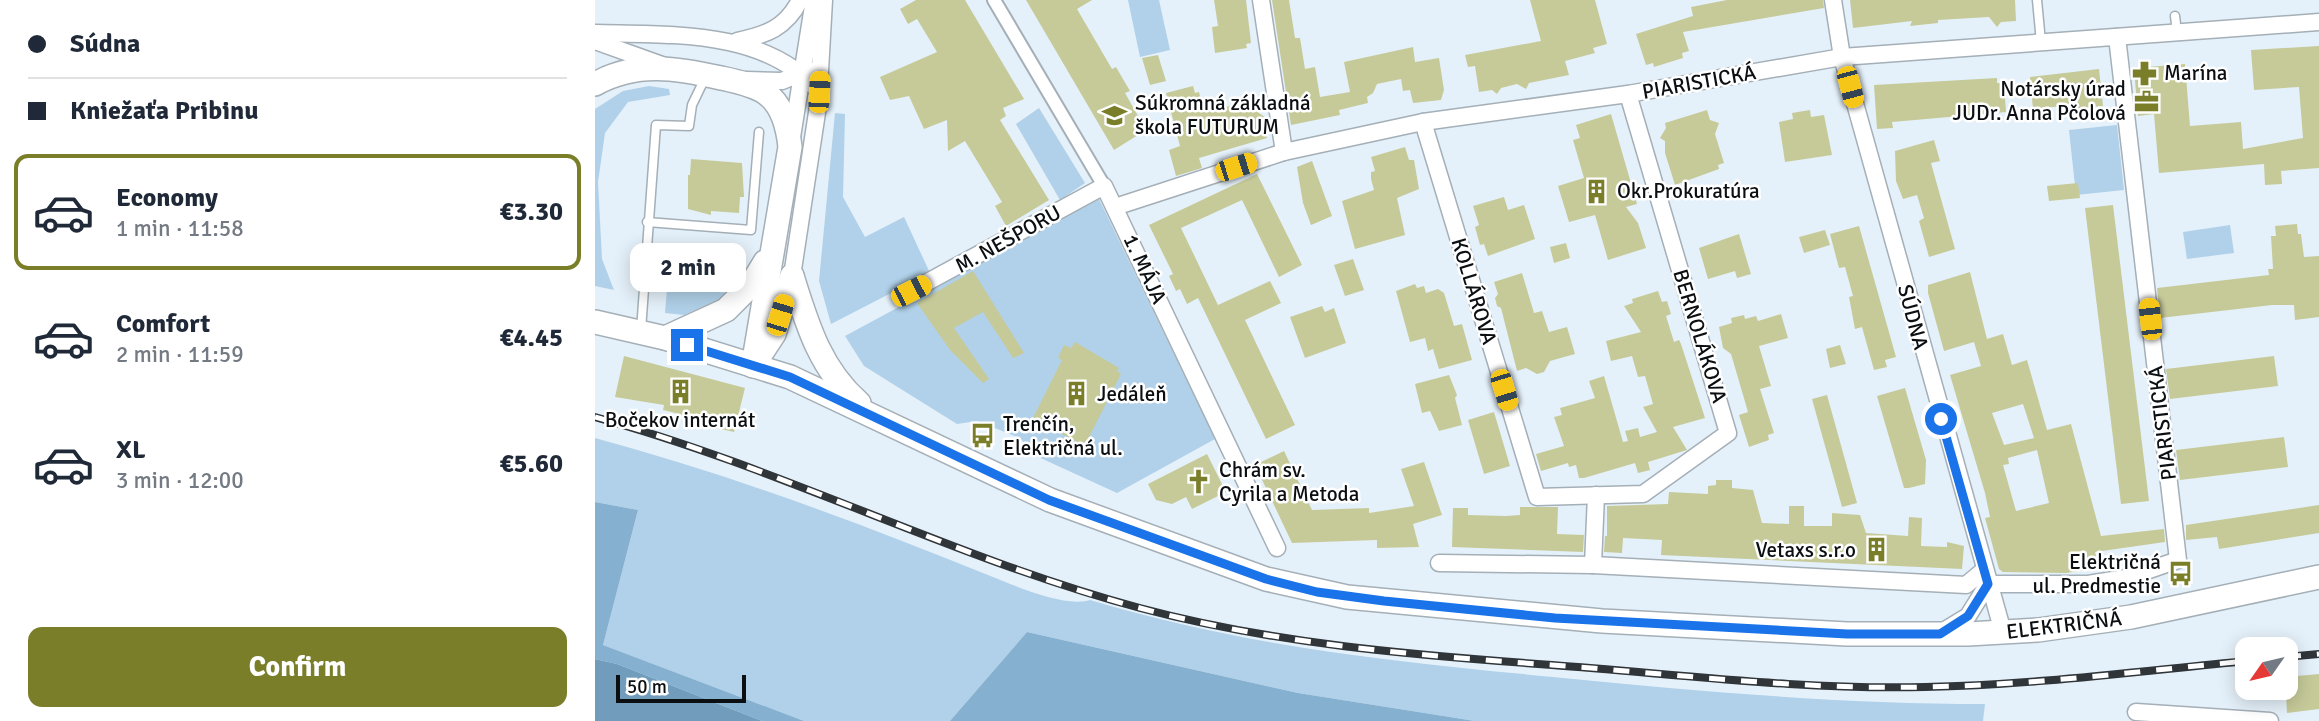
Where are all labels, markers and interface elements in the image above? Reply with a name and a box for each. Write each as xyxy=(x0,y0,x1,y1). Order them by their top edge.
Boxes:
text: Súdna xyxy=(70,28,140,60)
street label: PIARISTICKÁ xyxy=(1640,59,1758,105)
pharmacy icon: Marína xyxy=(2130,59,2158,87)
place label: Marína xyxy=(2164,60,2228,86)
car xyxy=(1835,64,1866,110)
car xyxy=(808,70,831,114)
place label: Notársky úrad JUDr. Anna Pčolová xyxy=(1953,76,2126,126)
office icon: Notársky úrad JUDr. Anna Pčolová xyxy=(2132,87,2160,115)
place label: Súkromná základná škola FUTURUM xyxy=(1135,90,1311,140)
text: Kniežaťa Pribinu xyxy=(70,95,258,127)
school or university icon: Súkromná základná škola FUTURUM xyxy=(1101,101,1129,129)
car xyxy=(1213,151,1260,183)
building icon: Okr.Prokuratúra xyxy=(1583,177,1611,205)
place label: Okr.Prokuratúra xyxy=(1617,178,1760,204)
icon: car xyxy=(32,181,95,244)
text: Economy xyxy=(116,182,218,214)
text: €3.30 xyxy=(499,196,563,228)
street label: M. NEŠPORU xyxy=(951,199,1065,279)
text: 1 min · 11:58 xyxy=(116,214,244,243)
street label: 1. MÁJA xyxy=(1118,230,1172,308)
street label: KOLLÁROVA xyxy=(1445,235,1503,348)
callout: 2 min xyxy=(629,244,745,292)
text: 2 min xyxy=(660,253,716,282)
street label: BERNOLÁKOVA xyxy=(1667,266,1733,406)
car xyxy=(888,272,935,310)
street label: SÚDNA xyxy=(1892,282,1934,353)
car xyxy=(764,292,797,338)
car xyxy=(2138,297,2163,341)
icon: car xyxy=(32,307,95,370)
text: Comfort xyxy=(116,308,210,340)
text: €4.45 xyxy=(499,322,563,354)
route end xyxy=(671,329,703,361)
text: 2 min · 11:59 xyxy=(116,340,244,369)
street label: PIARISTICKÁ xyxy=(2142,364,2182,482)
car xyxy=(1488,367,1521,413)
building icon: Bočekov internát xyxy=(666,377,694,405)
building icon: Jedáleň xyxy=(1063,380,1091,408)
place label: Jedáleň xyxy=(1097,381,1167,407)
route start xyxy=(1925,403,1957,435)
place label: Bočekov internát xyxy=(605,407,755,433)
place label: Trenčín, Električná ul. xyxy=(1003,411,1123,461)
bus stop icon: Trenčín, Električná ul. xyxy=(969,422,997,450)
icon: car xyxy=(32,433,95,496)
text: XL xyxy=(116,434,146,466)
text: €5.60 xyxy=(499,448,563,480)
place label: Chrám sv. Cyrila a Metoda xyxy=(1219,457,1359,507)
text: 3 min · 12:00 xyxy=(116,466,244,495)
church icon: Chrám sv. Cyrila a Metoda xyxy=(1185,468,1213,496)
building icon: Vetaxs s.r.o xyxy=(1862,536,1890,564)
place label: Vetaxs s.r.o xyxy=(1756,537,1856,563)
place label: Električná ul. Predmestie xyxy=(2033,549,2161,599)
bus stop icon: Električná ul. Predmestie xyxy=(2167,560,2195,588)
street label: ELEKTRIČNÁ xyxy=(2005,605,2123,645)
button: Confirm xyxy=(28,627,567,707)
north arrow xyxy=(2235,637,2298,700)
map controls xyxy=(2235,637,2298,700)
scale bar xyxy=(616,672,745,704)
text: 50 m xyxy=(627,675,667,699)

